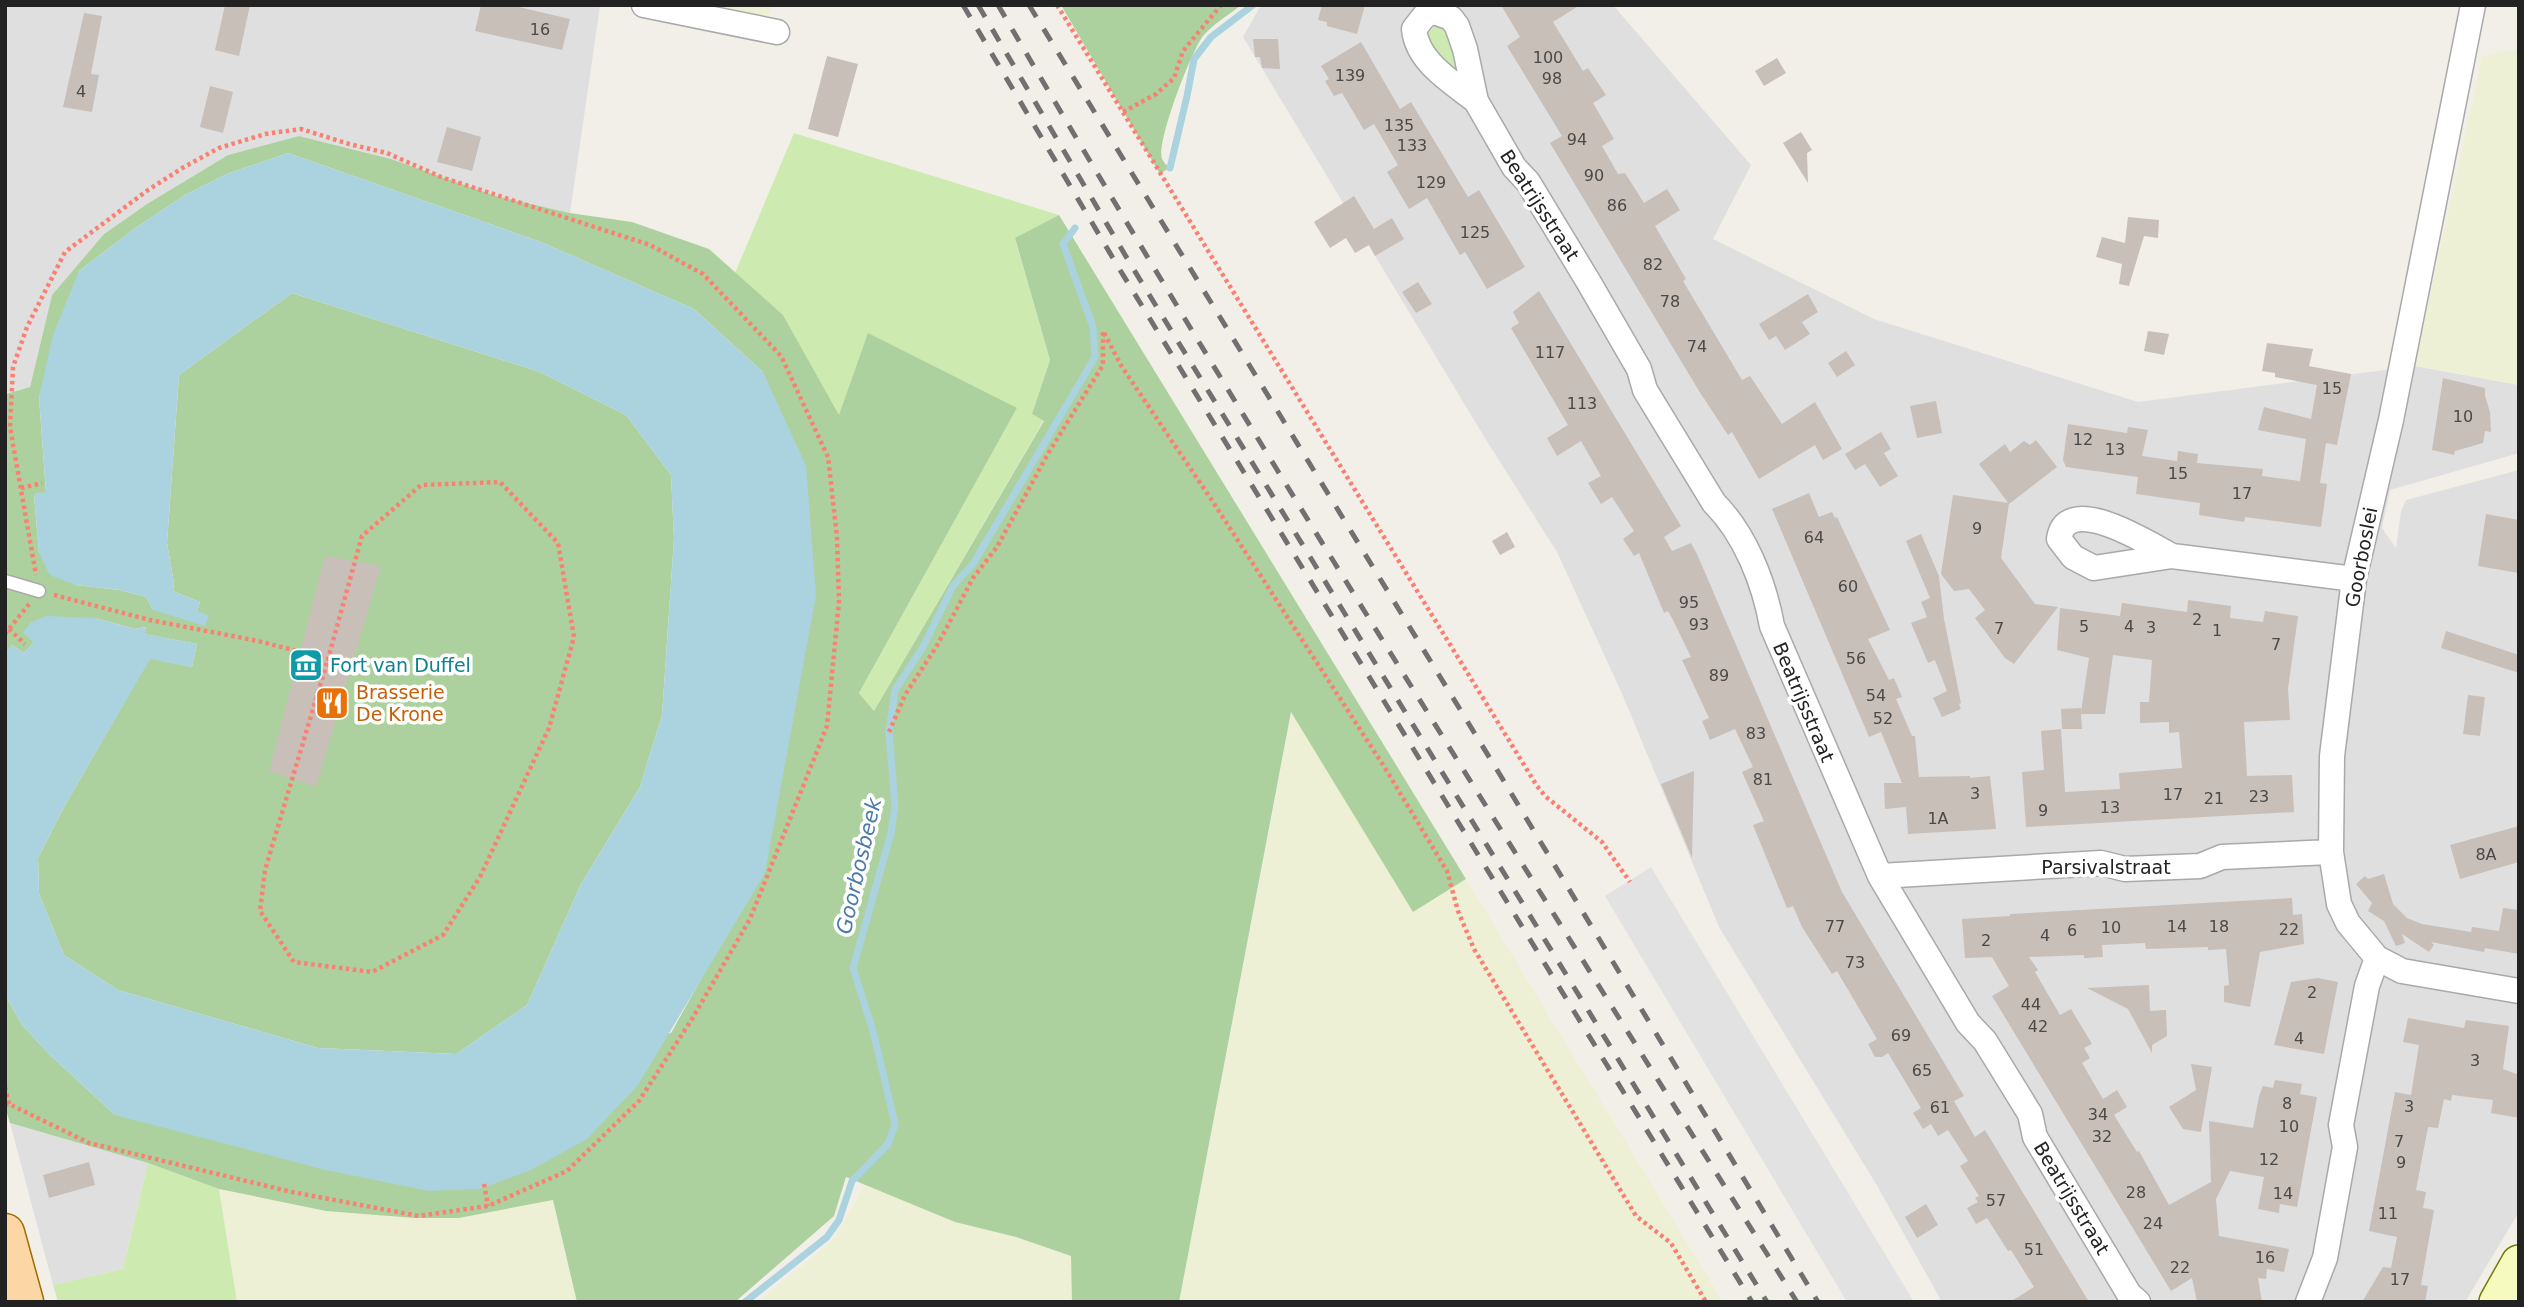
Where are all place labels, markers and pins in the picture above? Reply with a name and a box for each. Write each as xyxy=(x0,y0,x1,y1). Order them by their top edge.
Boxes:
museum icon: Fort van Duffel xyxy=(287,646,325,684)
place label: Fort van Duffel xyxy=(330,654,471,676)
place label: Brasserie De Krone xyxy=(356,681,445,725)
restaurant icon: Brasserie De Krone xyxy=(313,684,351,722)

